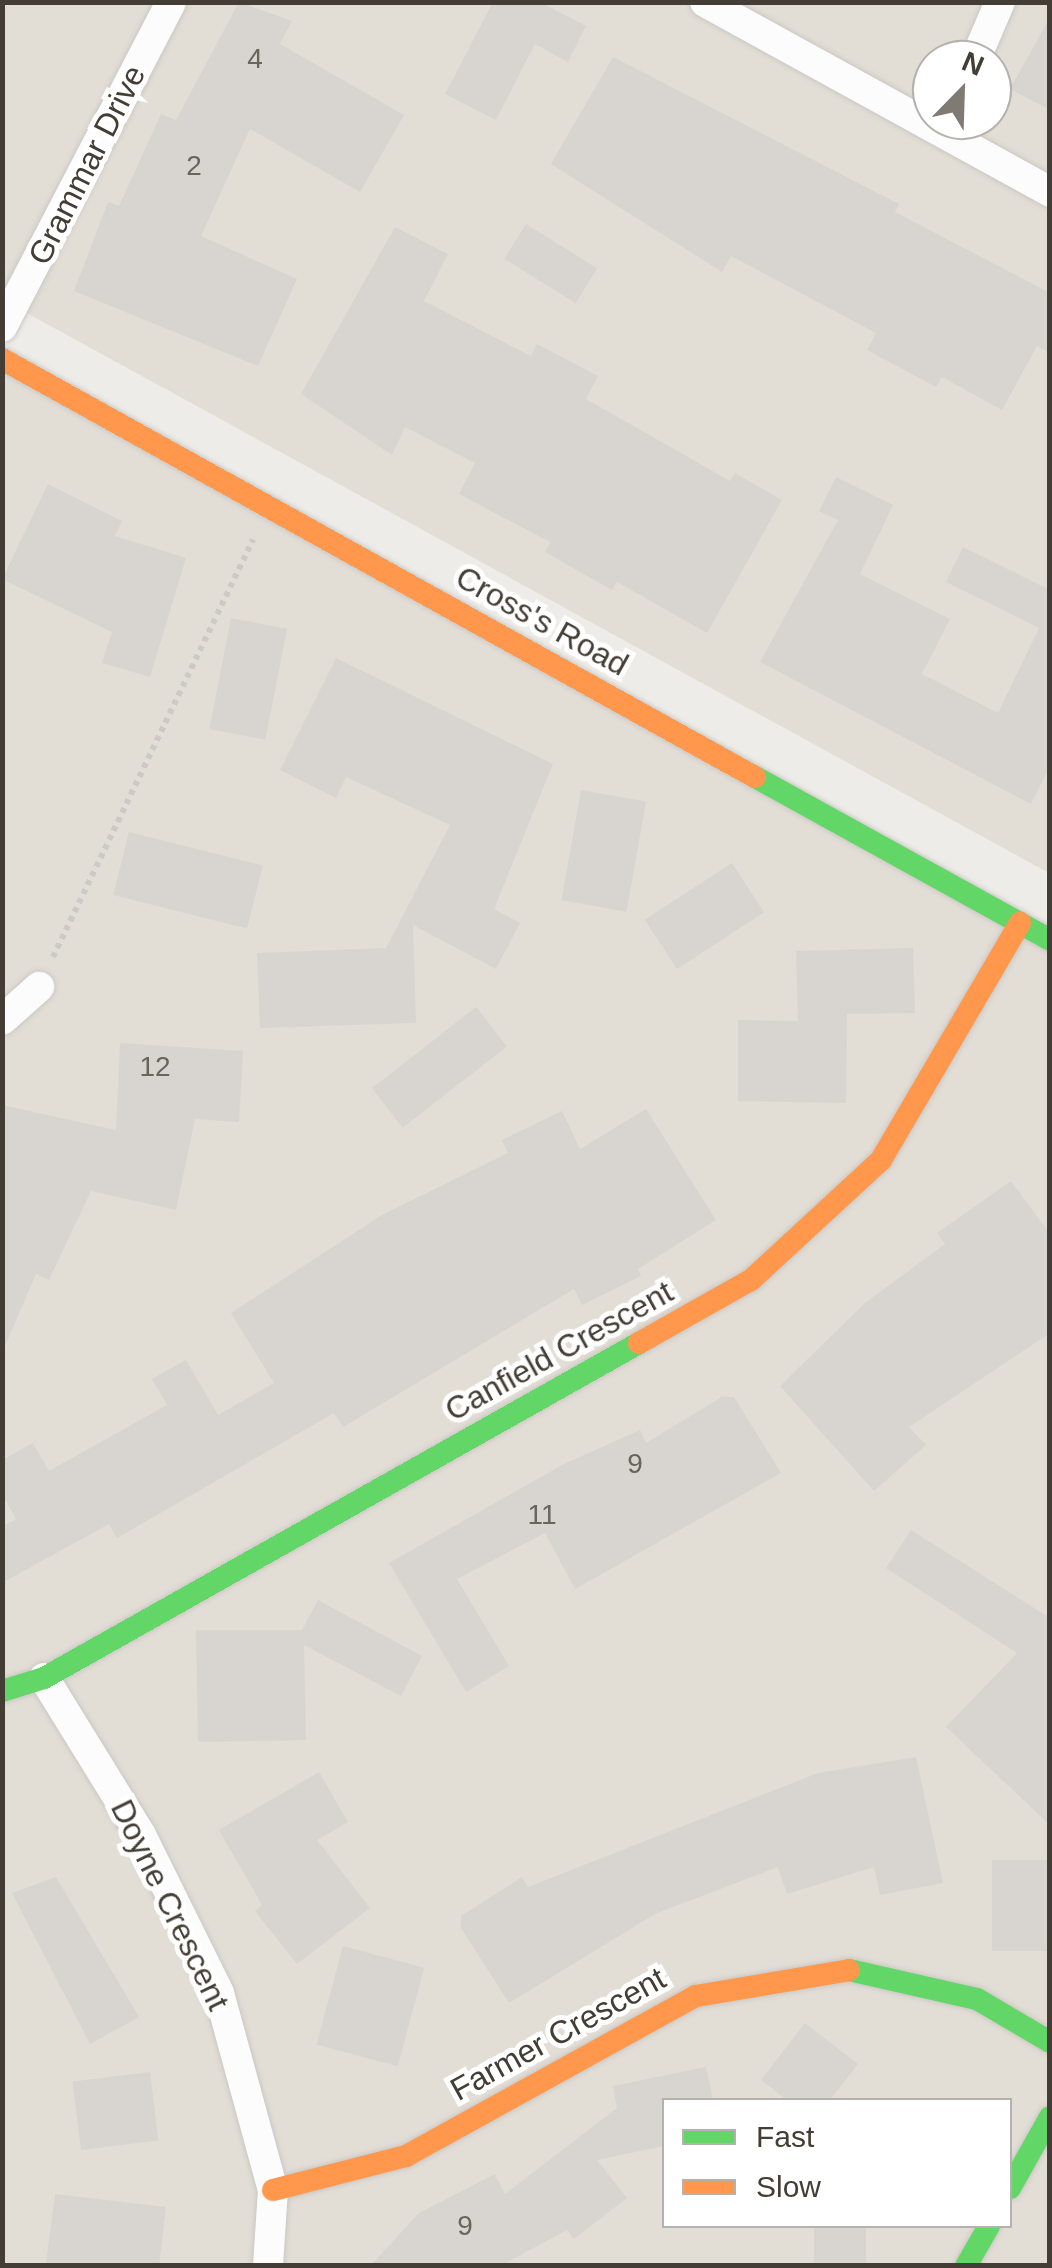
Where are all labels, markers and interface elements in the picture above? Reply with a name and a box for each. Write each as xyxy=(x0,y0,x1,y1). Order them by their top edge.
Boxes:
north arrow xyxy=(912,40,1012,140)
house number: 4 xyxy=(247,42,263,76)
text: N xyxy=(958,46,988,82)
street label: Grammar Drive xyxy=(20,59,154,271)
house number: 2 xyxy=(186,149,202,183)
street label: Cross's Road xyxy=(449,558,635,684)
house number: 12 xyxy=(139,1050,171,1084)
street label: Canfield Crescent xyxy=(438,1273,680,1429)
house number: 9 xyxy=(627,1447,643,1481)
house number: 11 xyxy=(527,1498,557,1532)
street label: Doyne Crescent xyxy=(102,1793,238,2017)
street label: Farmer Crescent xyxy=(444,1959,672,2109)
legend xyxy=(662,2098,1012,2228)
text: Fast xyxy=(756,2120,814,2153)
text: Slow xyxy=(756,2170,821,2203)
house number: 9 xyxy=(457,2209,473,2243)

